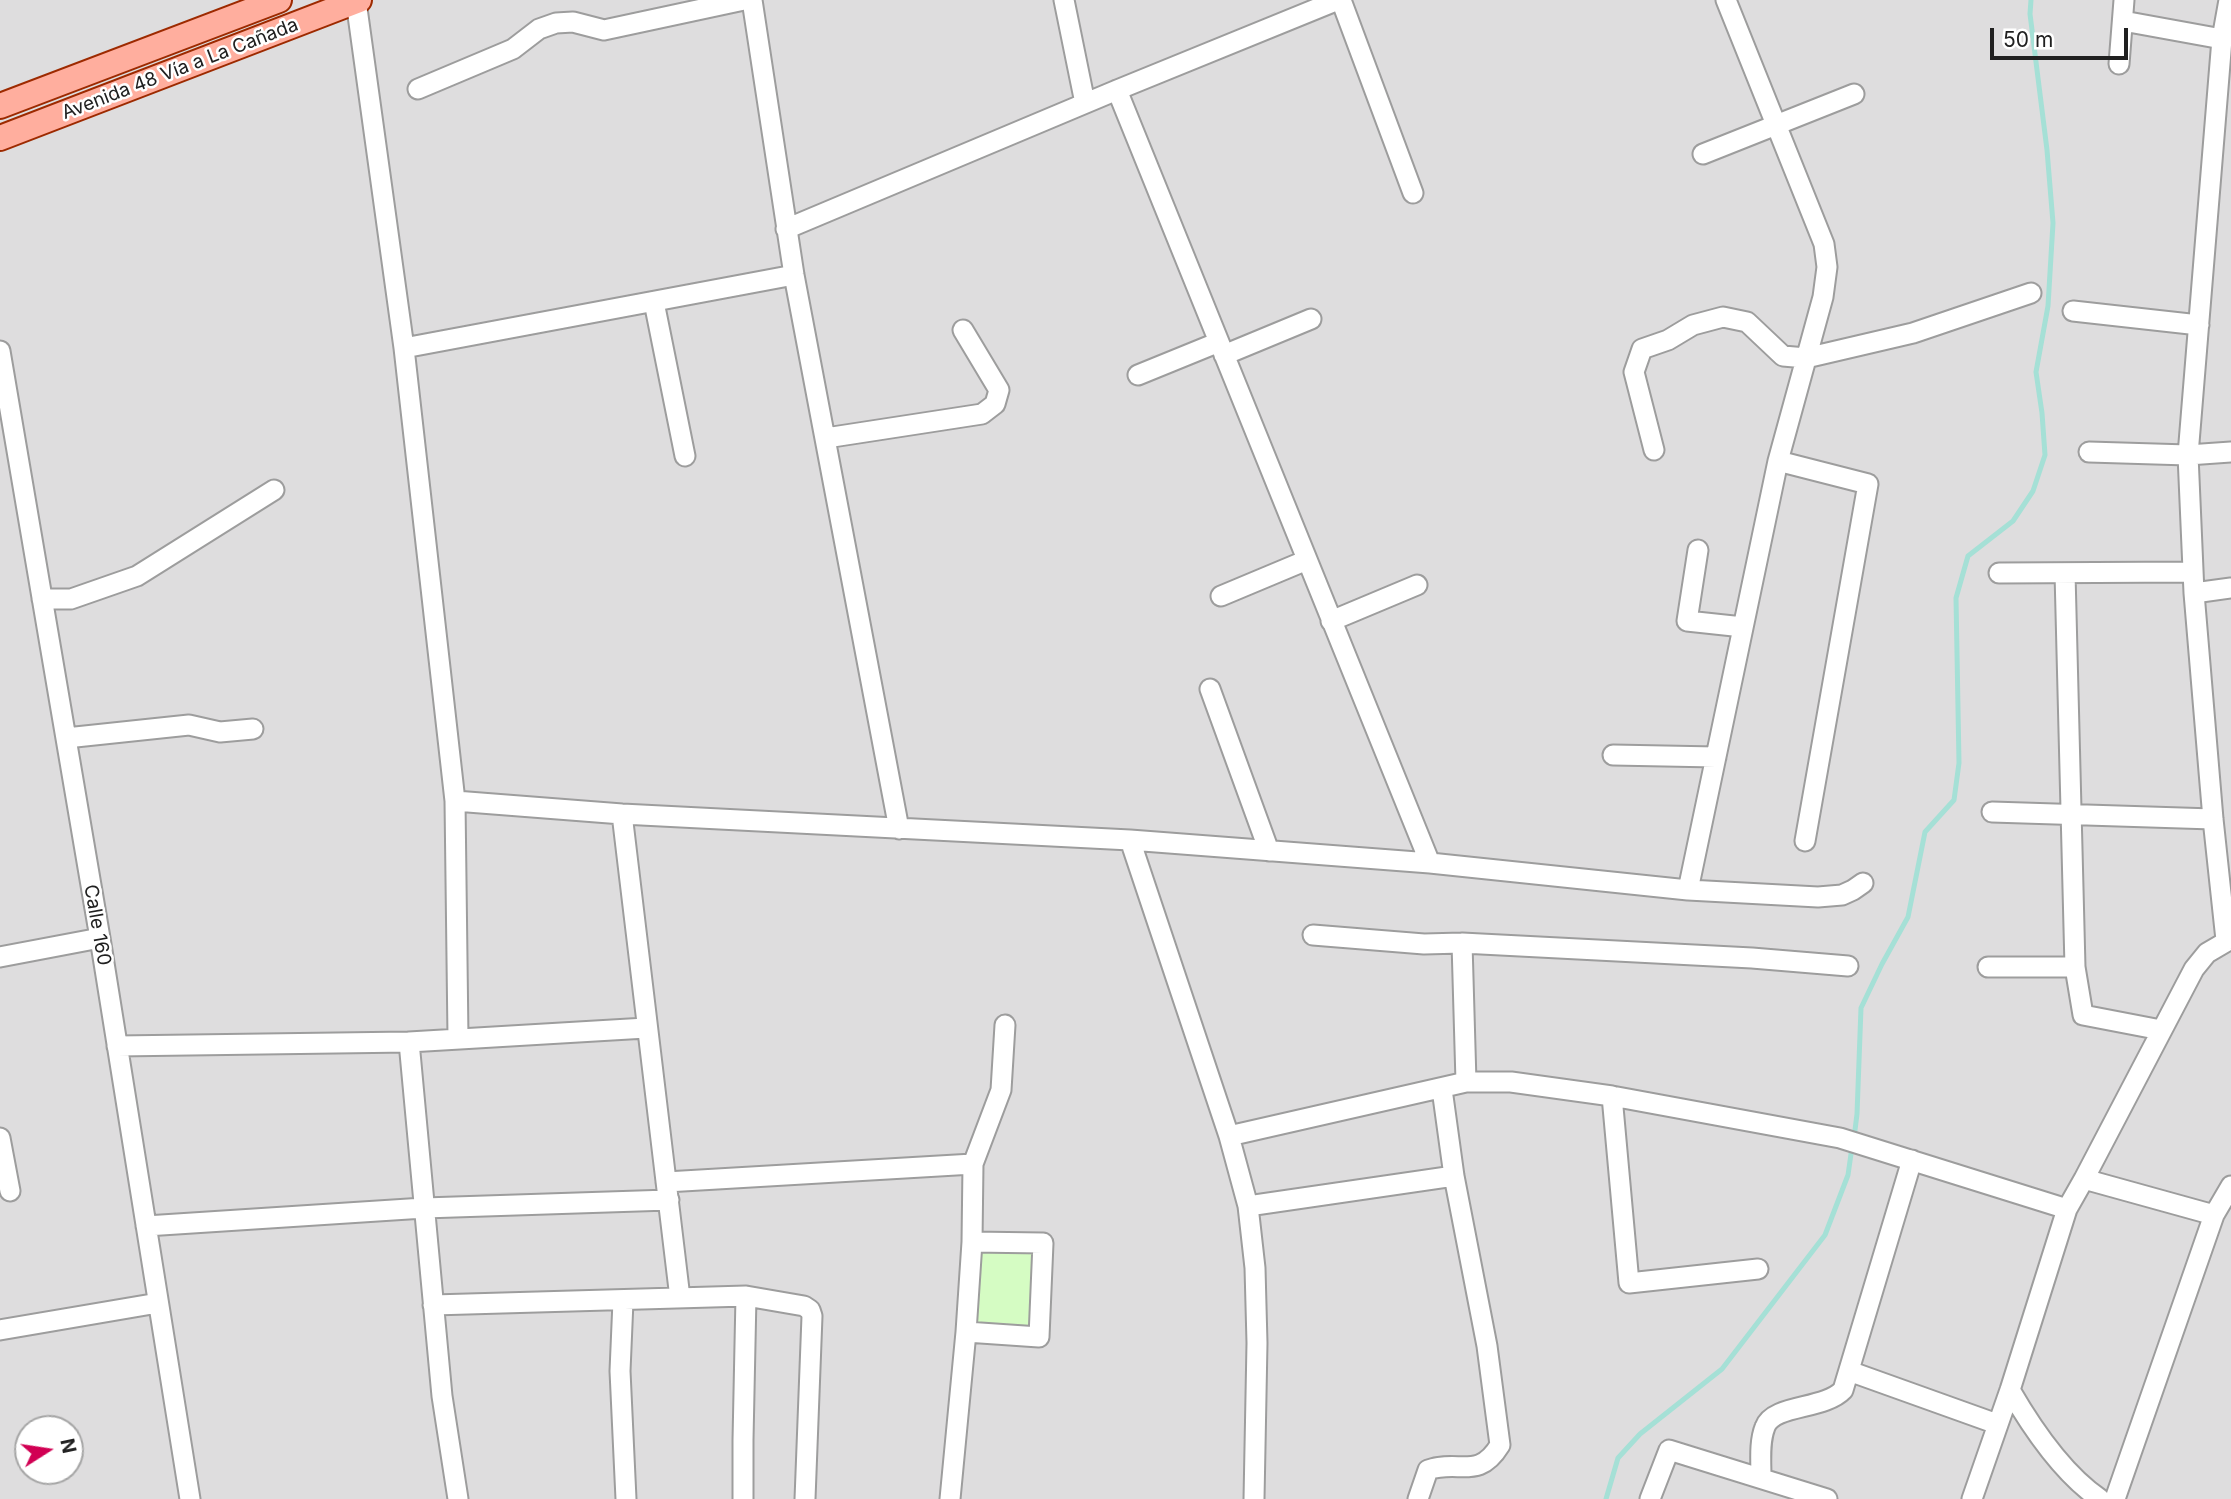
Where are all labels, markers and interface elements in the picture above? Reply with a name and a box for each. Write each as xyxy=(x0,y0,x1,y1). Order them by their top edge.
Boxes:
street label: Avenida 48 Vía a La Cañada xyxy=(59,13,301,125)
scale bar xyxy=(1993,14,2131,58)
text: 50 m xyxy=(2003,27,2053,52)
street label: Calle 160 xyxy=(79,883,115,967)
north arrow xyxy=(14,1415,84,1485)
text: N xyxy=(55,1436,81,1455)

